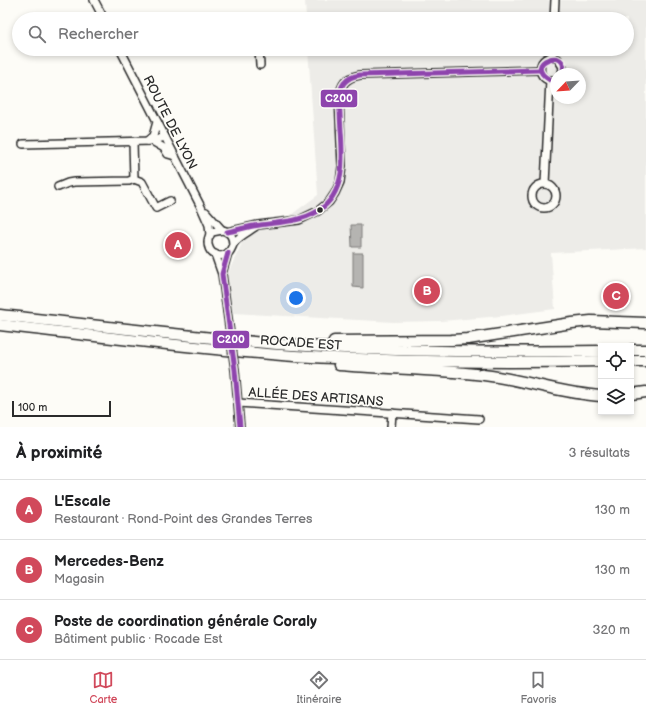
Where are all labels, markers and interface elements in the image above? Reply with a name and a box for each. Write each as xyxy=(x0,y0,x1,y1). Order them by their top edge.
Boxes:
search box xyxy=(12,12,634,56)
icon: search xyxy=(26,23,48,45)
text: Rechercher xyxy=(58,25,138,44)
north arrow xyxy=(550,68,586,104)
street label: ROUTE DE LYON xyxy=(140,73,201,172)
line badge: C200 xyxy=(320,89,358,108)
text: C200 xyxy=(325,92,353,105)
unlabelled marker xyxy=(315,205,325,215)
pin: A xyxy=(165,230,191,260)
pin: B xyxy=(414,276,440,306)
pin: C xyxy=(603,281,629,311)
your location xyxy=(286,288,306,308)
line badge: C200 xyxy=(212,330,250,349)
street label: ROCADE EST xyxy=(260,332,342,354)
text: C200 xyxy=(217,333,245,346)
map controls xyxy=(598,343,634,415)
button: locate xyxy=(598,343,634,379)
button: layers xyxy=(598,379,634,415)
street label: ALLÉE DES ARTISANS xyxy=(248,384,384,410)
scale bar xyxy=(12,399,111,418)
text: 100 m xyxy=(18,401,47,414)
text: À proximité xyxy=(16,443,102,463)
text: 3 résultats xyxy=(568,445,630,461)
text: L'Escale xyxy=(54,492,111,511)
text: A xyxy=(25,502,33,518)
text: 130 m xyxy=(595,502,630,518)
text: Restaurant · Rond-Point des Grandes Terres xyxy=(54,511,312,527)
text: Mercedes-Benz xyxy=(54,552,164,571)
text: B xyxy=(24,562,34,578)
text: 130 m xyxy=(595,562,630,578)
text: Magasin xyxy=(54,571,104,587)
text: Poste de coordination générale Coraly xyxy=(54,612,317,631)
text: C xyxy=(24,622,34,638)
text: 320 m xyxy=(592,622,630,638)
text: Bâtiment public · Rocade Est xyxy=(54,631,222,647)
tab: Carte xyxy=(90,669,117,706)
tab: Itinéraire xyxy=(296,669,341,706)
tab: Favoris xyxy=(521,669,556,706)

